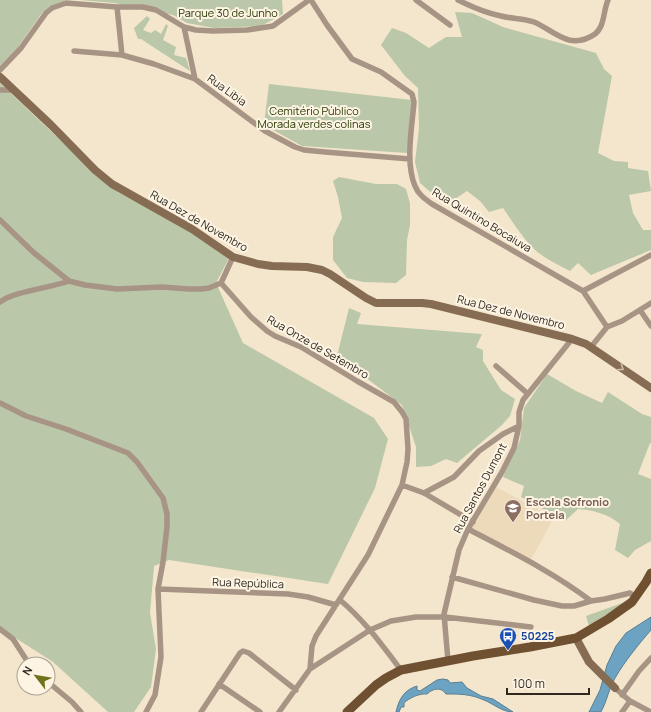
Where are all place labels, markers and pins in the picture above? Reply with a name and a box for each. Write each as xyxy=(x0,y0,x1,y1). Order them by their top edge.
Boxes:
place label: Escola Sofronio Portela xyxy=(526,494,609,522)
school or university icon: Escola Sofronio Portela xyxy=(503,498,523,523)
bus stop icon: 50225 xyxy=(498,626,518,651)
place label: 50225 xyxy=(521,628,554,643)

